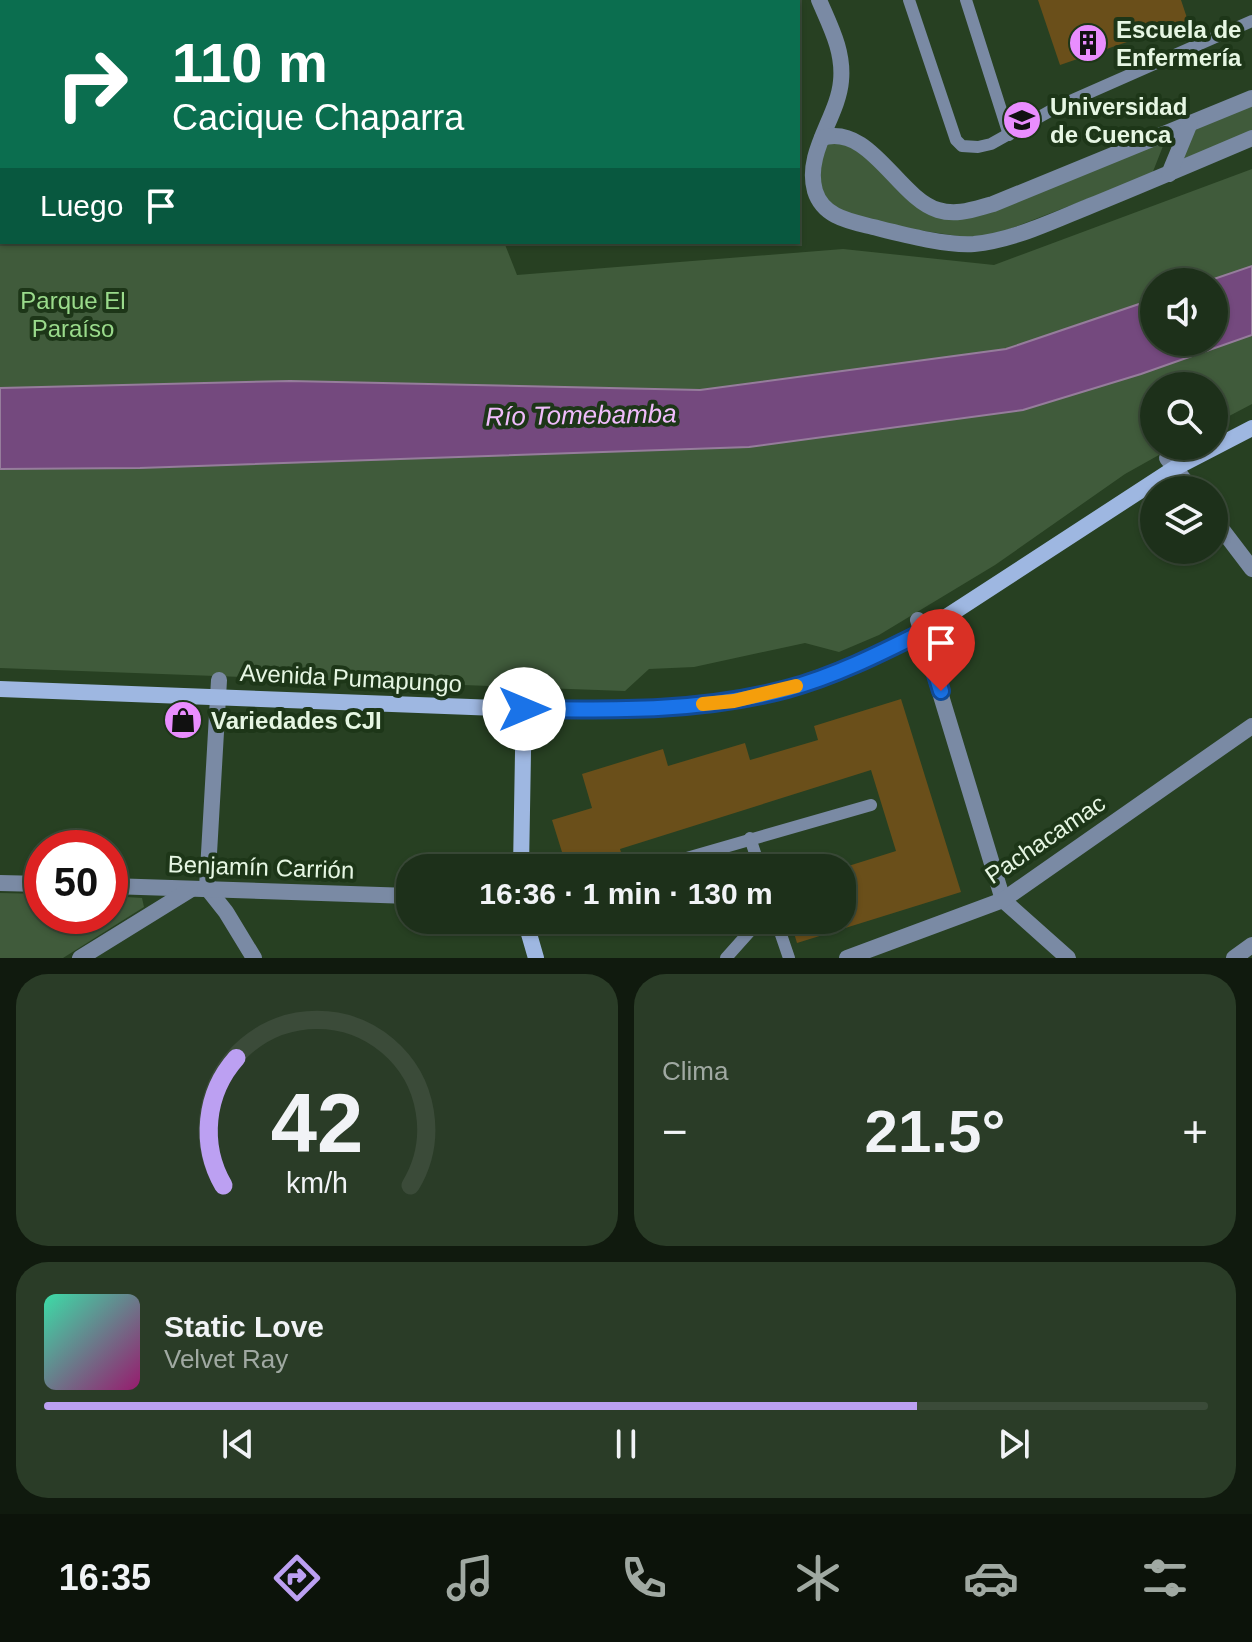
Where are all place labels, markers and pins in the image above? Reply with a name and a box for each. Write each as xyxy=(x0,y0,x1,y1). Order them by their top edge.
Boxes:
place label: Escuela de Enfermería xyxy=(1116,16,1242,71)
building icon: Escuela de Enfermería xyxy=(1067,22,1109,64)
place label: Universidad de Cuenca xyxy=(1050,93,1187,148)
school or university icon: Universidad de Cuenca xyxy=(1001,99,1043,141)
pin xyxy=(907,609,975,691)
shop icon: Variedades CJI xyxy=(162,699,204,741)
place label: Variedades CJI xyxy=(211,707,382,734)

